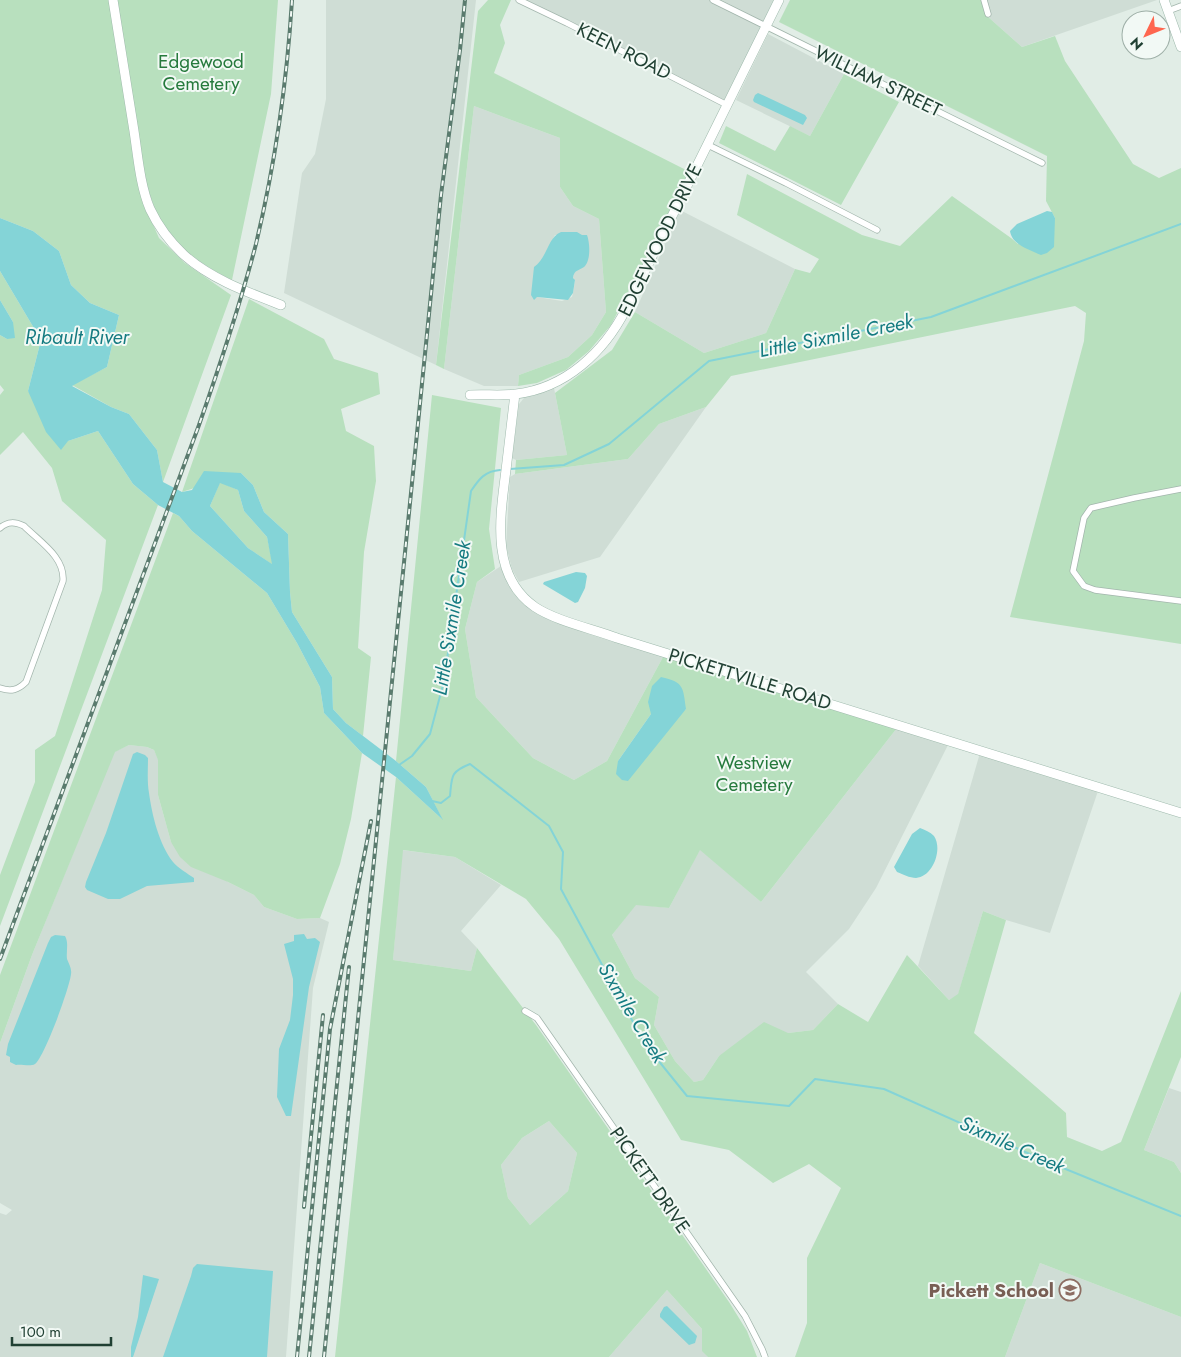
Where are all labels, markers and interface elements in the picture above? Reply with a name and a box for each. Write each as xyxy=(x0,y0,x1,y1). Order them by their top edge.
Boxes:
north arrow xyxy=(1121,10,1171,60)
street label: KEEN ROAD xyxy=(572,16,676,86)
text: N xyxy=(1125,33,1148,55)
street label: WILLIAM STREET xyxy=(810,39,946,124)
park label: Edgewood Cemetery xyxy=(158,48,244,97)
street label: EDGEWOOD DRIVE xyxy=(611,159,709,321)
water label: Little Sixmile Creek xyxy=(757,307,917,365)
water label: Ribault River xyxy=(25,323,130,352)
water label: Little Sixmile Creek xyxy=(425,537,479,697)
street label: PICKETTVILLE ROAD xyxy=(665,641,835,717)
park label: Westview Cemetery xyxy=(715,749,793,798)
water label: Sixmile Creek xyxy=(591,957,674,1070)
water label: Sixmile Creek xyxy=(955,1109,1071,1182)
street label: PICKETT DRIVE xyxy=(603,1121,697,1239)
place label: Pickett School xyxy=(929,1277,1054,1304)
school or university icon: Pickett School xyxy=(1058,1278,1082,1302)
scale bar xyxy=(12,1314,111,1346)
text: 100 m xyxy=(20,1321,61,1343)

